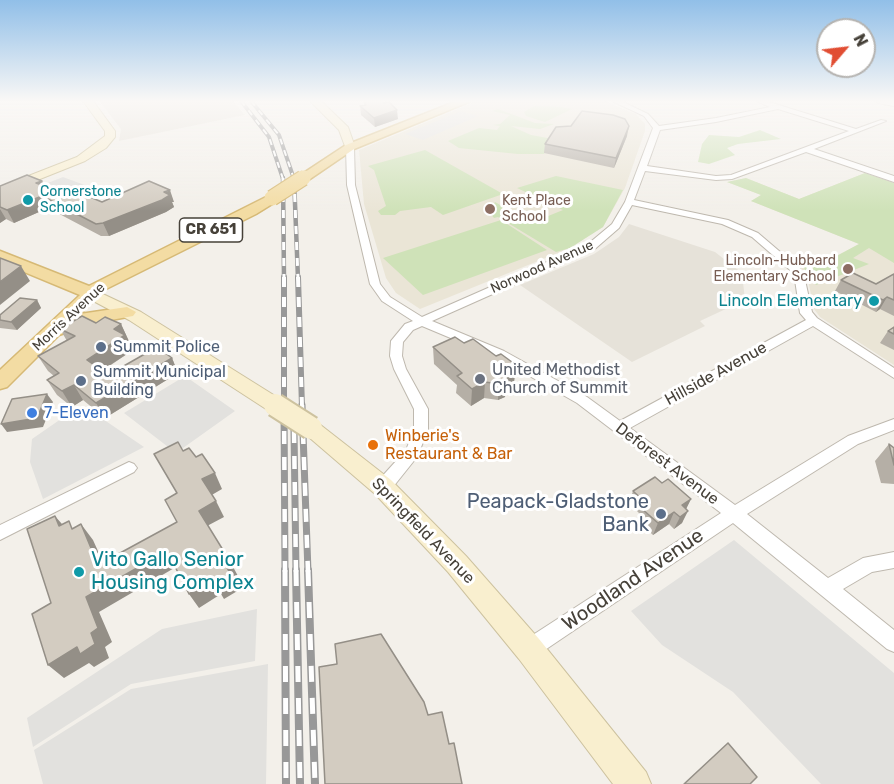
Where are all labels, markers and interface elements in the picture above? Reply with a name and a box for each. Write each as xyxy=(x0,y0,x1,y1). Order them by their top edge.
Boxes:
north arrow xyxy=(816,18,876,78)
text: N xyxy=(849,31,872,50)
place label: Cornerstone School xyxy=(40,184,121,216)
marker: Cornerstone School xyxy=(21,193,35,207)
place label: Kent Place School xyxy=(502,193,571,226)
marker: Kent Place School xyxy=(483,202,497,216)
road number: CR 651 xyxy=(180,218,242,242)
street label: Norwood Avenue xyxy=(488,237,596,297)
place label: Lincoln-Hubbard Elementary School xyxy=(713,253,836,286)
marker: Lincoln-Hubbard Elementary School xyxy=(841,262,855,276)
street label: Morris Avenue xyxy=(29,279,109,355)
place label: Lincoln Elementary xyxy=(719,291,862,311)
marker: Lincoln Elementary xyxy=(867,294,881,308)
place label: Summit Police xyxy=(113,337,220,357)
street label: Hillside Avenue xyxy=(662,338,770,410)
marker: Summit Police xyxy=(94,340,108,354)
place label: United Methodist Church of Summit xyxy=(492,360,628,398)
place label: Summit Municipal Building xyxy=(93,362,226,400)
marker: United Methodist Church of Summit xyxy=(473,372,487,386)
marker: Summit Municipal Building xyxy=(74,374,88,388)
place label: 7-Eleven xyxy=(44,403,109,423)
marker: 7-Eleven xyxy=(25,406,39,420)
street label: Deforest Avenue xyxy=(612,419,722,509)
place label: Winberie's Restaurant & Bar xyxy=(385,426,512,464)
marker: Winberie's Restaurant & Bar xyxy=(366,438,380,452)
street label: Springfield Avenue xyxy=(368,474,478,588)
place label: Peapack-Gladstone Bank xyxy=(467,490,649,537)
marker: Peapack-Gladstone Bank xyxy=(654,507,668,521)
street label: Woodland Avenue xyxy=(558,524,708,636)
place label: Vito Gallo Senior Housing Complex xyxy=(91,548,254,595)
marker: Vito Gallo Senior Housing Complex xyxy=(72,565,86,579)

